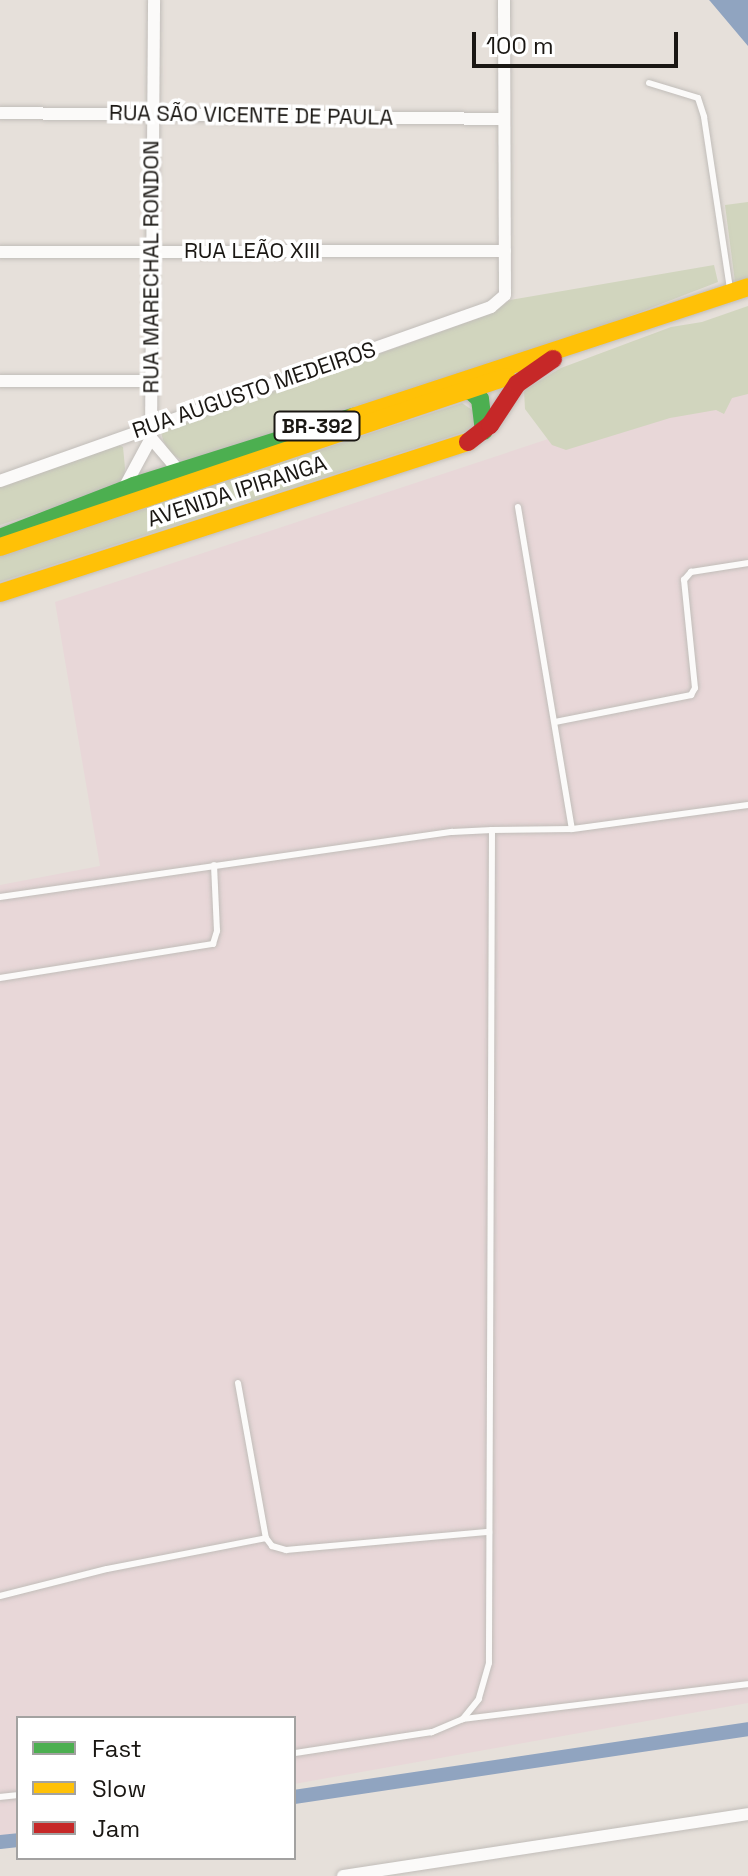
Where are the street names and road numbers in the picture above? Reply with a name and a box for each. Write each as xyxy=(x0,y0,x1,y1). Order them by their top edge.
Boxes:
street label: RUA SÃO VICENTE DE PAULA xyxy=(108,99,394,131)
street label: RUA MARECHAL RONDON xyxy=(138,140,164,394)
street label: RUA LEÃO XIII xyxy=(184,238,320,264)
street label: RUA AUGUSTO MEDEIROS xyxy=(128,336,380,444)
road number: BR-392 xyxy=(273,410,361,442)
street label: AVENIDA IPIRANGA xyxy=(144,450,330,532)

